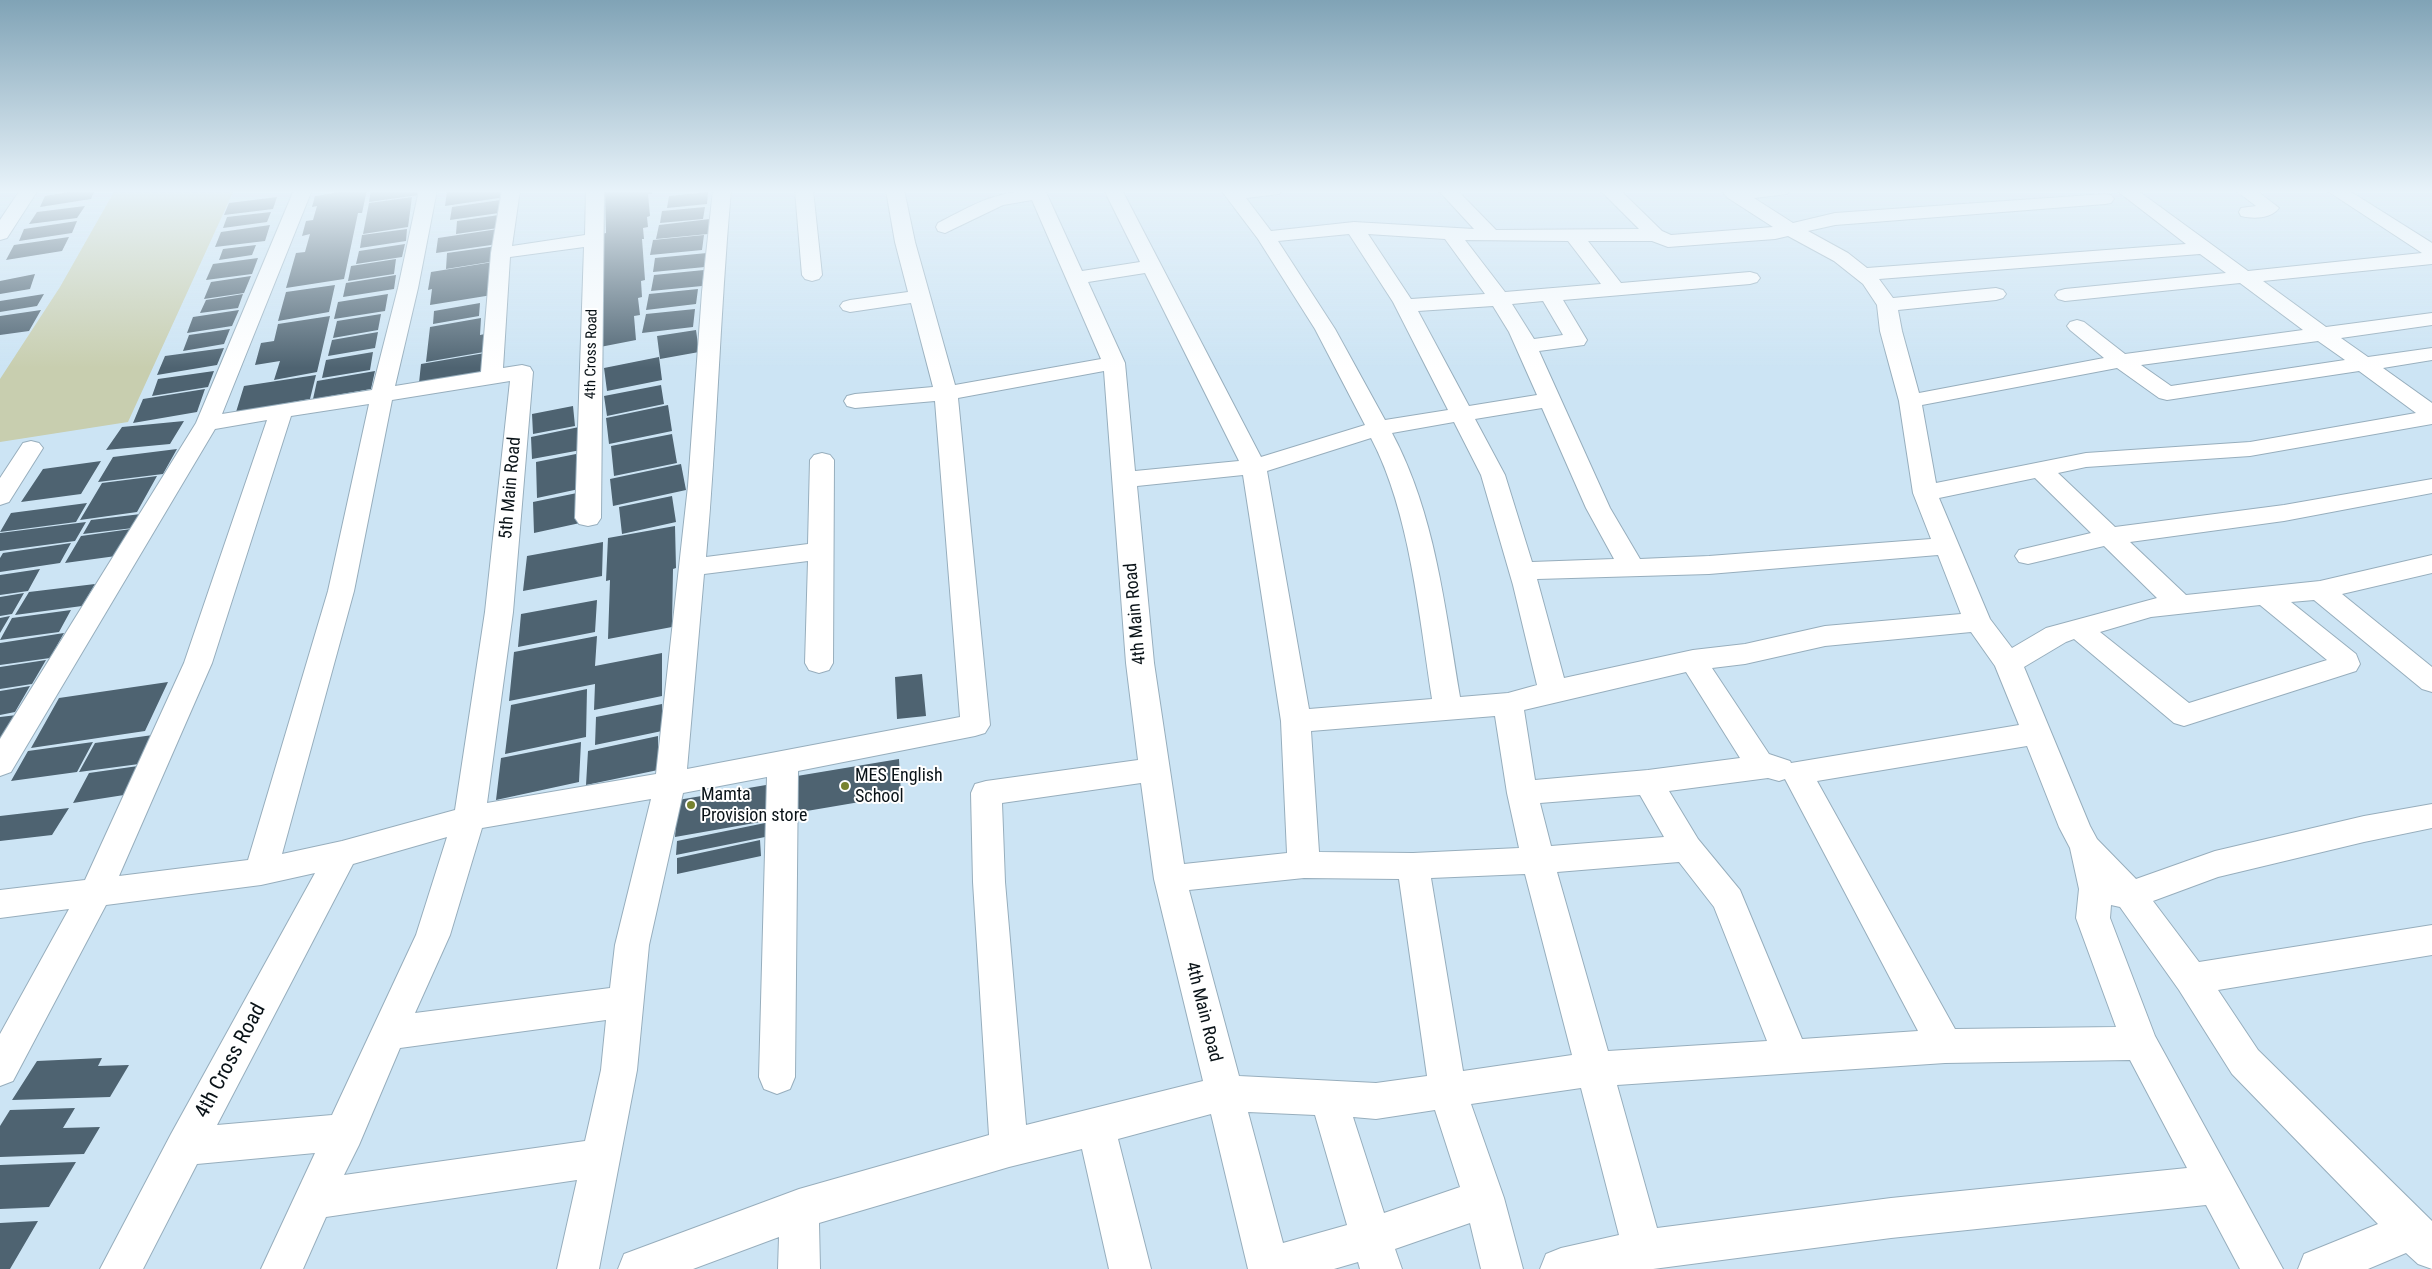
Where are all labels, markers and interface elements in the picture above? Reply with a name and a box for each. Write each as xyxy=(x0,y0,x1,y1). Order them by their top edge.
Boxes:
street label: 4th Cross Road xyxy=(582,309,602,399)
street label: 5th Main Road xyxy=(496,436,526,540)
street label: 4th Main Road xyxy=(1121,562,1151,666)
place label: MES English School xyxy=(855,765,943,808)
marker: MES English School xyxy=(839,780,851,792)
place label: Mamta Provision store xyxy=(701,784,807,826)
marker: Mamta Provision store xyxy=(685,799,697,811)
street label: 4th Main Road xyxy=(1180,960,1226,1064)
street label: 4th Cross Road xyxy=(190,999,272,1123)

